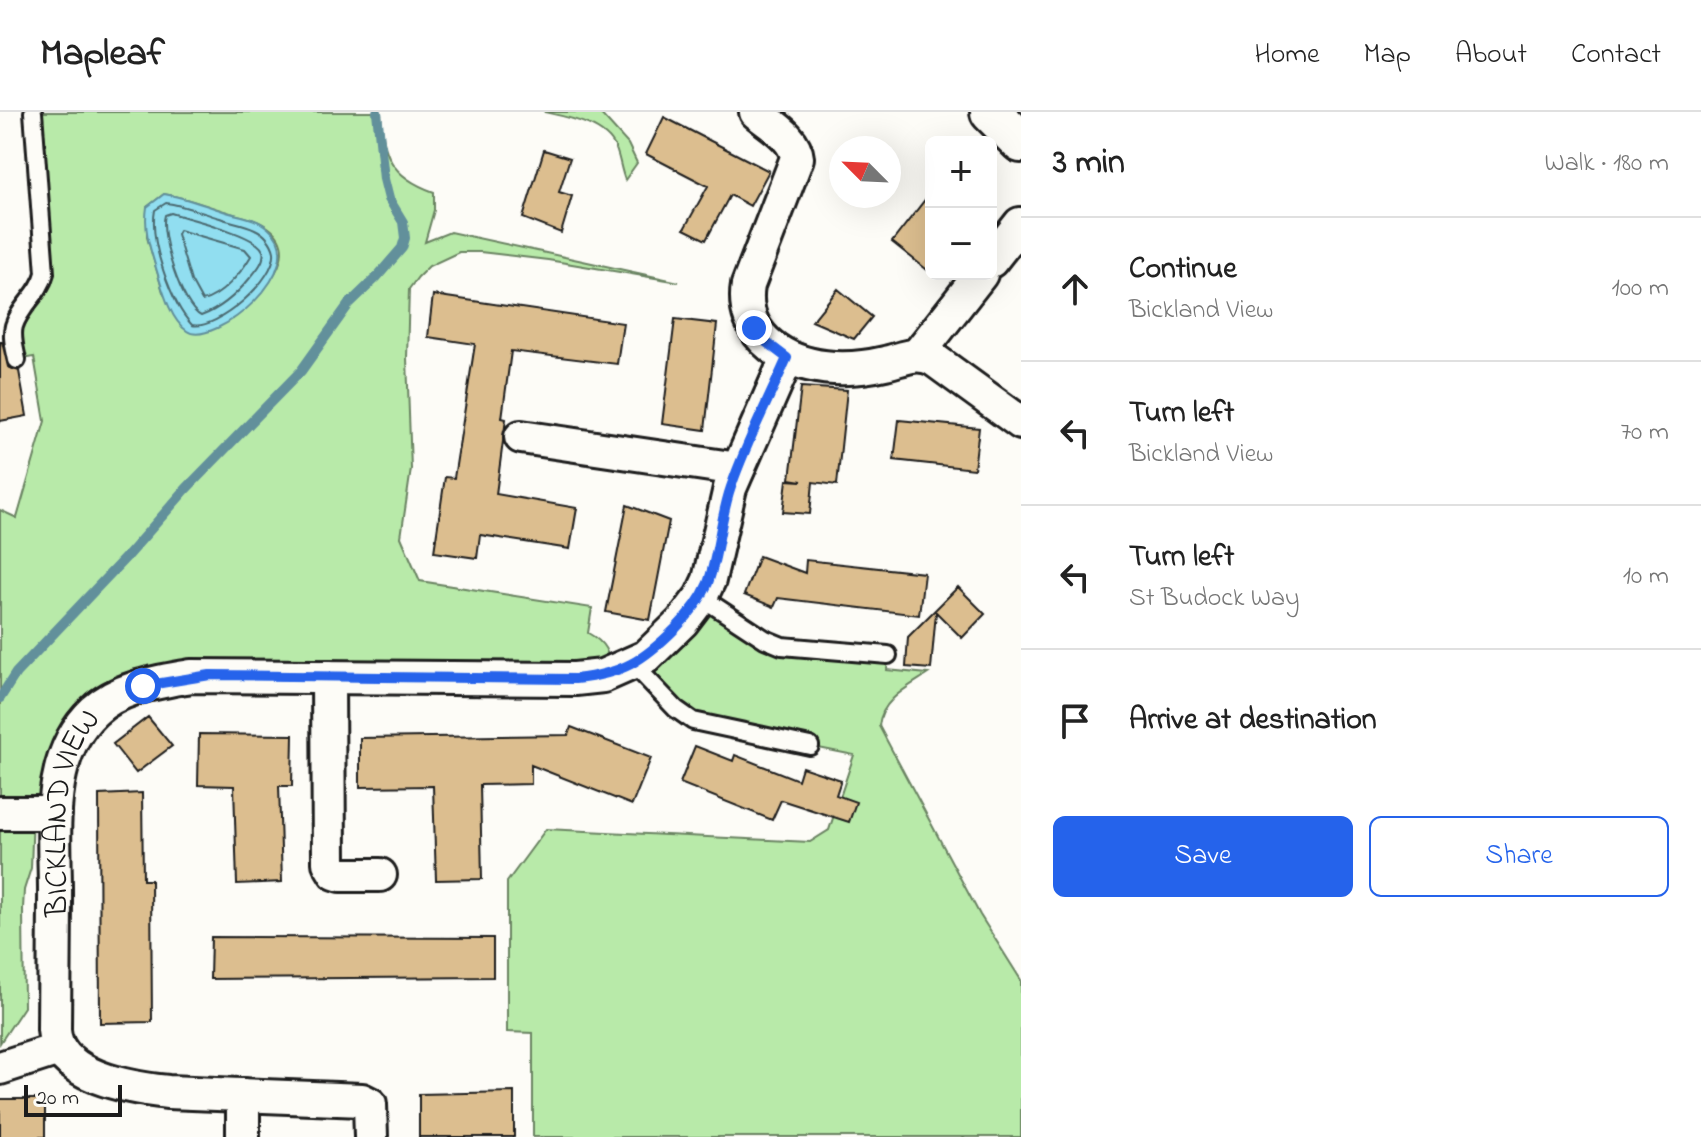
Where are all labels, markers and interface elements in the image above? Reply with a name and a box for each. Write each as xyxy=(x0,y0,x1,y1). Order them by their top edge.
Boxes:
text: Mapleaf xyxy=(40,27,165,83)
text: Home xyxy=(1254,35,1320,76)
text: Map xyxy=(1364,35,1411,76)
text: About xyxy=(1455,35,1527,76)
text: Contact xyxy=(1571,35,1661,76)
north arrow xyxy=(829,136,901,208)
map controls xyxy=(925,136,997,280)
button: + xyxy=(925,136,997,208)
text: 3 min xyxy=(1053,139,1125,189)
text: Walk · 180 m xyxy=(1545,145,1669,183)
button: − xyxy=(925,208,997,280)
text: Continue xyxy=(1129,248,1237,292)
icon: ahead xyxy=(1053,267,1097,311)
text: 100 m xyxy=(1612,270,1669,308)
text: Bickland View xyxy=(1129,292,1273,330)
route end xyxy=(736,310,772,346)
text: Turn left xyxy=(1129,392,1234,436)
icon: left xyxy=(1053,411,1097,455)
text: 70 m xyxy=(1620,414,1669,452)
text: Bickland View xyxy=(1129,436,1273,474)
text: Turn left xyxy=(1129,536,1234,580)
icon: left xyxy=(1053,555,1097,599)
text: 10 m xyxy=(1623,558,1669,596)
text: St Budock Way xyxy=(1129,580,1299,618)
route start xyxy=(125,668,161,704)
icon: arrive xyxy=(1053,699,1097,743)
text: Arrive at destination xyxy=(1129,699,1377,743)
street label: BICKLAND VIEW xyxy=(34,700,113,918)
button: Save xyxy=(1053,816,1353,897)
button: Share xyxy=(1369,816,1669,897)
scale bar xyxy=(24,1081,122,1117)
text: 20 m xyxy=(36,1083,79,1115)

